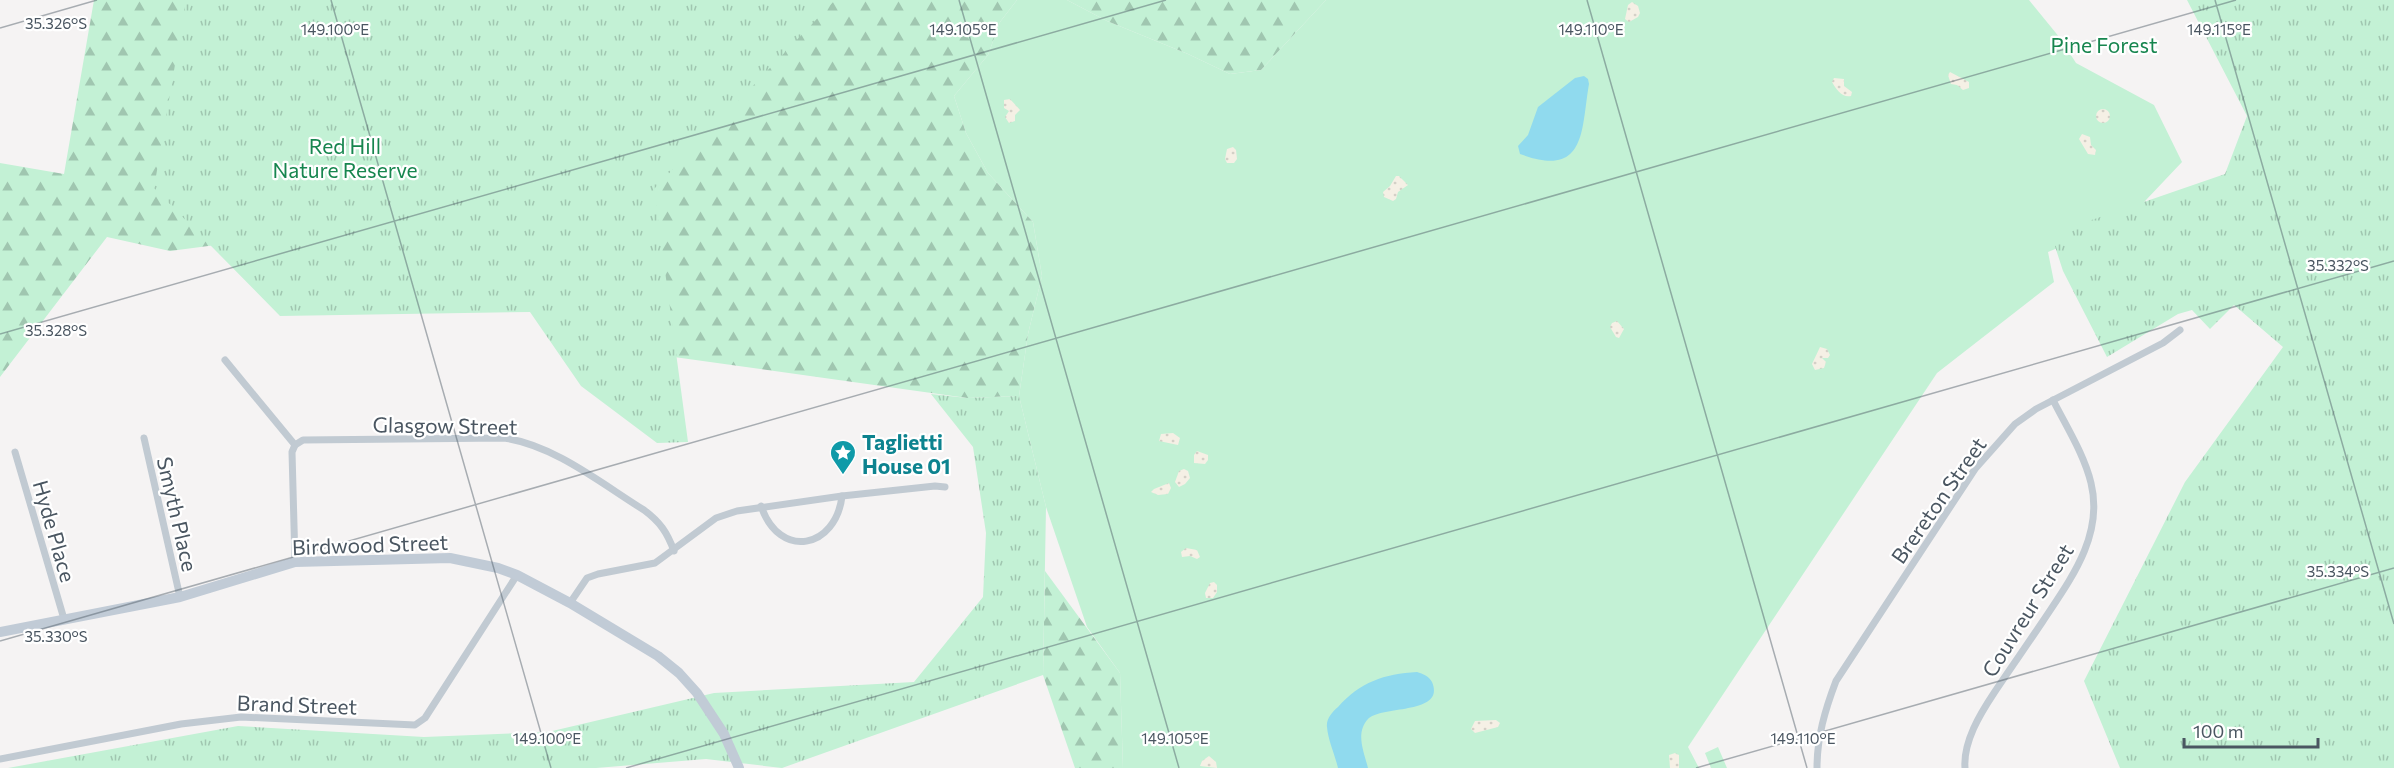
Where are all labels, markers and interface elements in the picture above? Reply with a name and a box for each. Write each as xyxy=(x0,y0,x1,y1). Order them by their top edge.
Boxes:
text: 35.326°S xyxy=(25,14,87,32)
text: 149.100°E xyxy=(301,20,369,38)
text: 149.105°E xyxy=(929,20,997,38)
text: 149.110°E xyxy=(1558,20,1624,38)
text: 149.115°E xyxy=(2187,20,2251,38)
park label: Pine Forest xyxy=(2050,32,2158,57)
park label: Red Hill Nature Reserve xyxy=(272,133,418,182)
text: 35.332°S xyxy=(2307,256,2369,274)
text: 35.328°S xyxy=(25,321,87,339)
street label: Glasgow Street xyxy=(372,411,518,439)
place label: Taglietti House 01 xyxy=(862,429,951,478)
street label: Brereton Street xyxy=(1885,432,1991,568)
place icon: Taglietti House 01 xyxy=(828,438,858,476)
street label: Smyth Place xyxy=(153,454,203,574)
street label: Hyde Place xyxy=(29,477,81,585)
street label: Birdwood Street xyxy=(292,529,448,559)
street label: Couvreur Street xyxy=(1976,539,2078,681)
text: 35.334°S xyxy=(2307,562,2369,580)
text: 35.330°S xyxy=(24,627,88,645)
street label: Brand Street xyxy=(236,689,358,719)
scale bar xyxy=(2184,711,2318,749)
text: 100 m xyxy=(2193,720,2243,742)
text: 149.100°E xyxy=(513,729,581,747)
text: 149.105°E xyxy=(1141,729,1209,747)
text: 149.110°E xyxy=(1770,729,1836,747)

